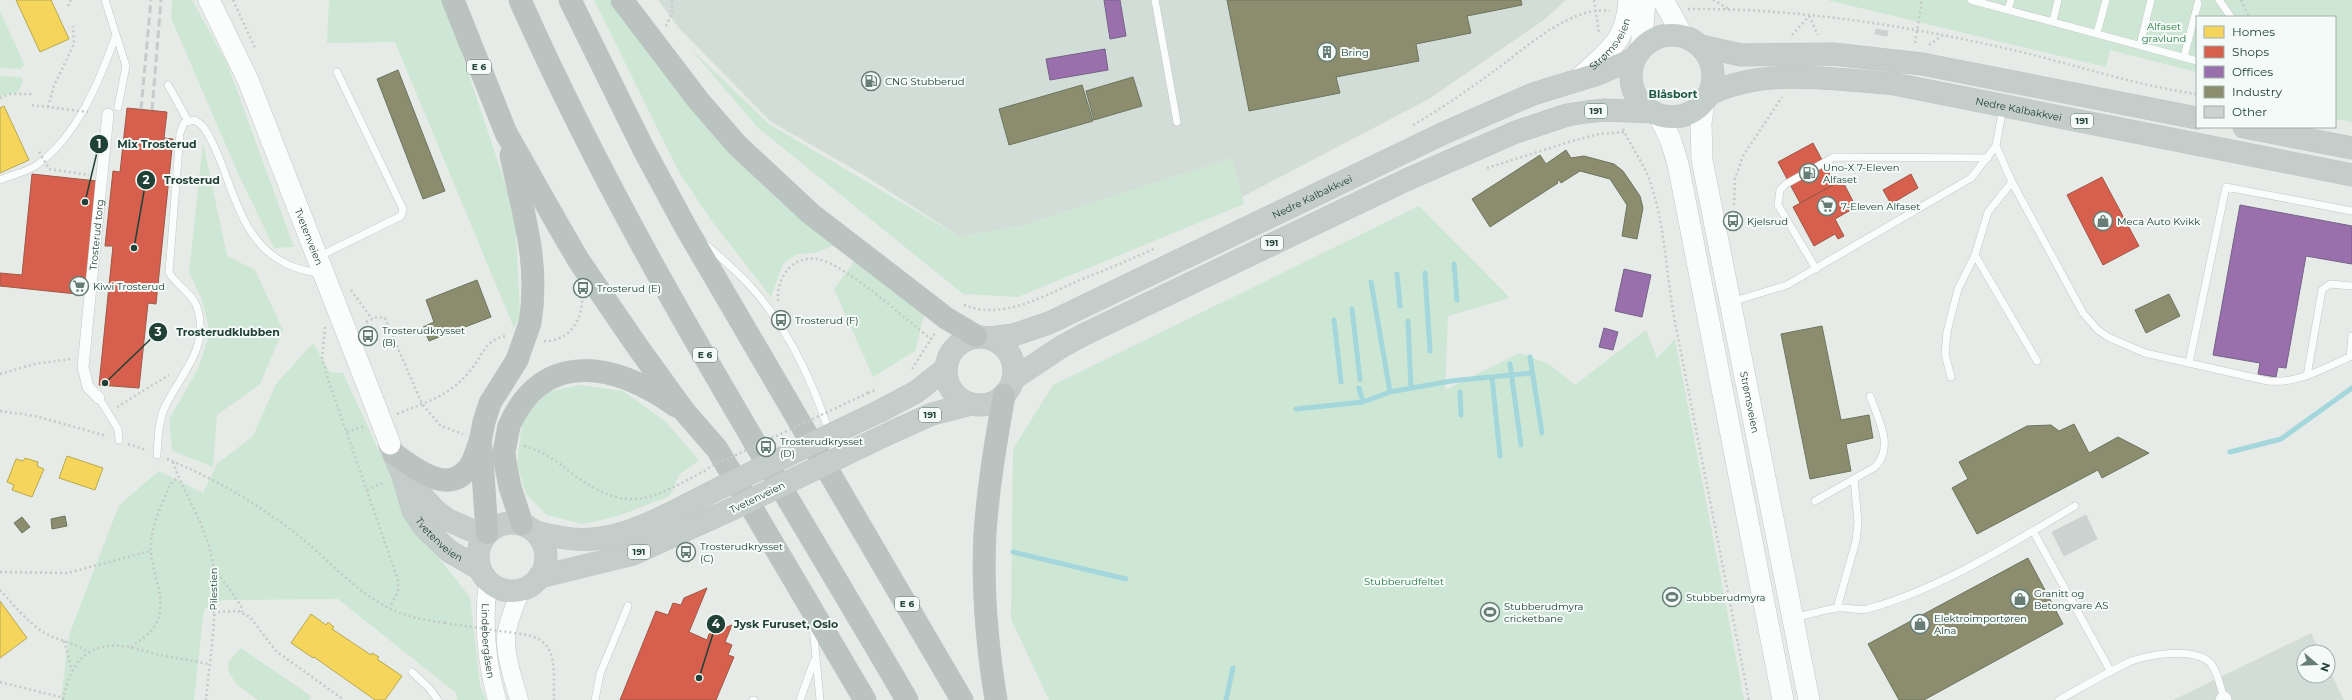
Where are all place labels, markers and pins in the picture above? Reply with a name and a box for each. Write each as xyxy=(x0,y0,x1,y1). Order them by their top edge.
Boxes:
building icon: Bring xyxy=(1316,41,1338,63)
place label: Bring xyxy=(1341,46,1369,59)
fuel station icon: CNG Stubberud xyxy=(860,70,882,92)
place label: CNG Stubberud xyxy=(885,75,965,88)
callout: Mix Trosterud xyxy=(89,132,204,155)
place label: Uno-X 7-Eleven Alfaset xyxy=(1823,161,1899,186)
fuel station icon: Uno-X 7-Eleven Alfaset xyxy=(1798,162,1820,184)
callout: Trosterud xyxy=(136,169,228,192)
supermarket icon: 7-Eleven Alfaset xyxy=(1816,195,1838,217)
place label: 7-Eleven Alfaset xyxy=(1841,200,1920,213)
bus stop icon: Kjelsrud xyxy=(1722,210,1744,232)
shop icon: Meca Auto Kvikk xyxy=(2092,210,2114,232)
place label: Kjelsrud xyxy=(1747,215,1788,228)
place label: Meca Auto Kvikk xyxy=(2117,215,2200,228)
supermarket icon: Kiwi Trosterud xyxy=(68,275,90,297)
bus stop icon: Trosterud (E) xyxy=(572,277,594,299)
place label: Kiwi Trosterud xyxy=(93,280,165,293)
place label: Trosterud (E) xyxy=(597,282,661,295)
bus stop icon: Trosterud (F) xyxy=(770,309,792,331)
place label: Trosterud (F) xyxy=(795,314,859,327)
callout: Trosterudklubben xyxy=(148,321,288,344)
place label: Trosterudkrysset (B) xyxy=(382,324,465,349)
bus stop icon: Trosterudkrysset (B) xyxy=(357,325,379,347)
place label: Trosterudkrysset (D) xyxy=(780,435,863,460)
bus stop icon: Trosterudkrysset (D) xyxy=(755,436,777,458)
place label: Trosterudkrysset (C) xyxy=(700,540,783,565)
bus stop icon: Trosterudkrysset (C) xyxy=(675,541,697,563)
sports icon: Stubberudmyra xyxy=(1661,586,1683,608)
place label: Granitt og Betongvare AS xyxy=(2034,587,2108,612)
shop icon: Granitt og Betongvare AS xyxy=(2009,588,2031,610)
place label: Stubberudmyra xyxy=(1686,591,1765,604)
place label: Stubberudmyra cricketbane xyxy=(1504,600,1583,625)
sports icon: Stubberudmyra cricketbane xyxy=(1479,601,1501,623)
callout: Jysk Furuset, Oslo xyxy=(706,612,846,635)
place label: Elektroimportøren Alna xyxy=(1934,612,2027,637)
shop icon: Elektroimportøren Alna xyxy=(1909,613,1931,635)

